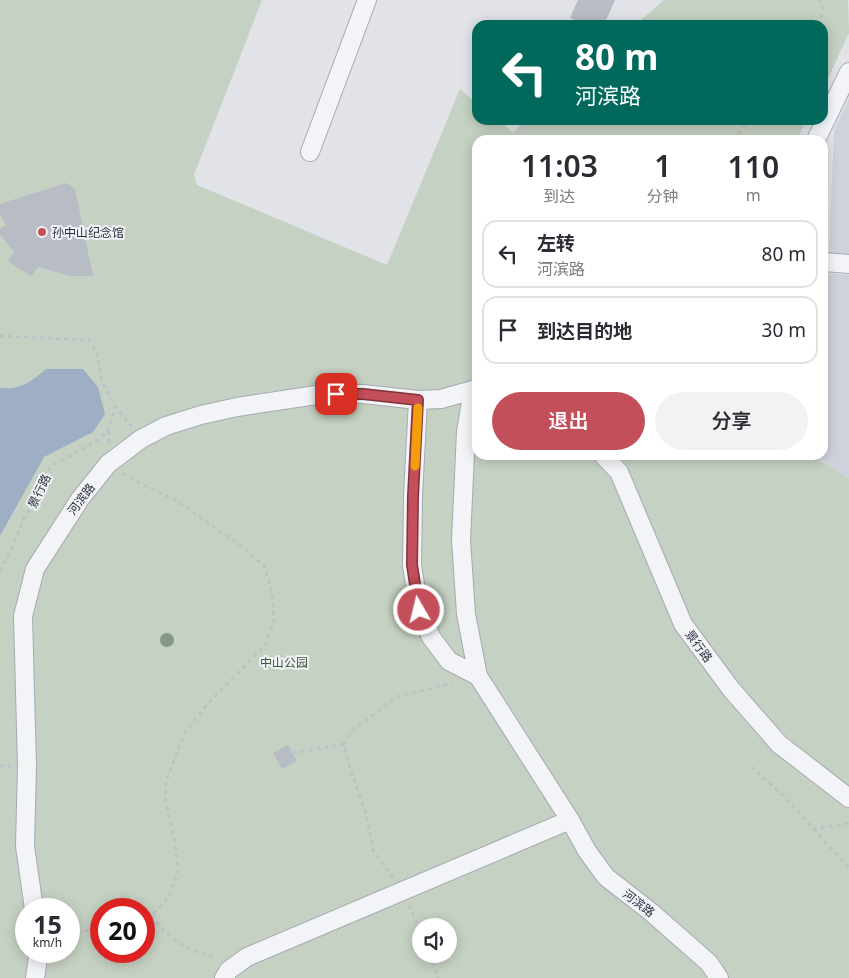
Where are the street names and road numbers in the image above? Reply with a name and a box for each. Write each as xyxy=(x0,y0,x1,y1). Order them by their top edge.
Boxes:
street label: 景行路 xyxy=(23,471,55,511)
street label: 河滨路 xyxy=(63,480,99,518)
street label: 景行路 xyxy=(682,626,716,666)
street label: 河滨路 xyxy=(620,885,658,921)

